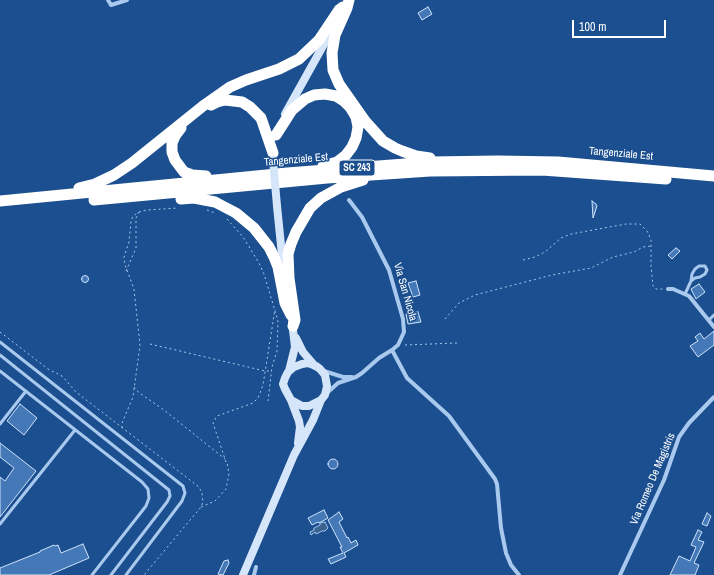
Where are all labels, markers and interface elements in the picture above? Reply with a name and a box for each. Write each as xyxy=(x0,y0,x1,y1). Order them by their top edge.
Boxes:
scale bar xyxy=(574,12,668,38)
text: 100 m xyxy=(579,19,606,35)
street label: Tangenziale Est xyxy=(588,145,654,163)
street label: Tangenziale Est xyxy=(263,151,329,169)
road number: SC 243 xyxy=(339,160,375,176)
street label: Via San Nicola xyxy=(390,261,420,323)
street label: Via Romeo De Magistris xyxy=(628,431,678,527)

